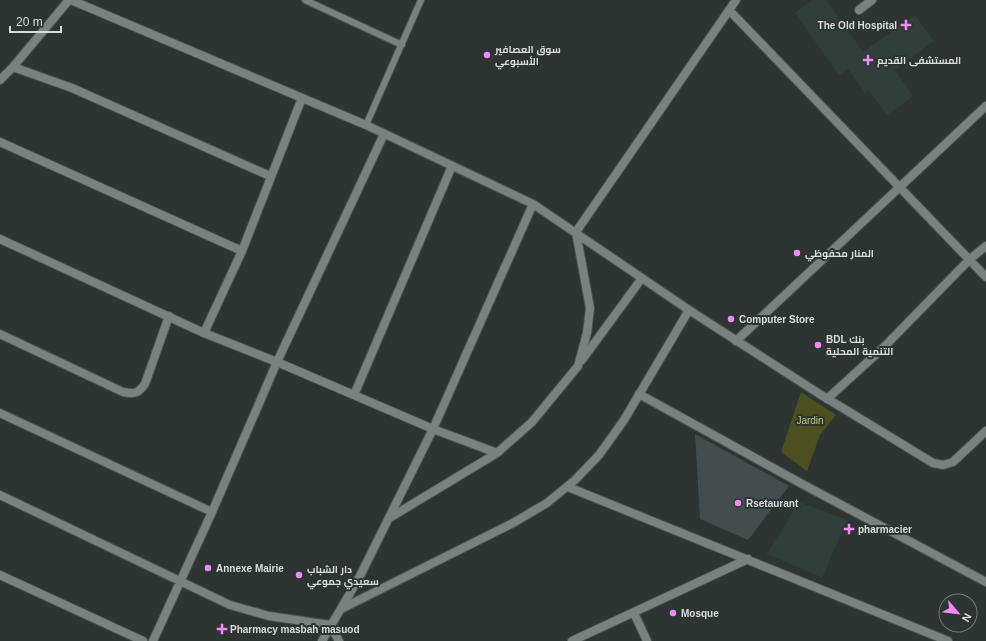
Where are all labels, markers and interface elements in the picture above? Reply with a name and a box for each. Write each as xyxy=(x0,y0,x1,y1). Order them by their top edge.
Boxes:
scale bar xyxy=(10,8,61,34)
text: 20 m xyxy=(16,15,43,29)
marker: The Old Hospital xyxy=(900,19,912,31)
place label: The Old Hospital xyxy=(818,20,897,31)
place label: سوق العصافير الأسبوعي xyxy=(494,44,561,70)
marker: سوق العصافير الأسبوعي xyxy=(482,50,492,60)
marker: المستشفى القديم xyxy=(862,54,874,66)
place label: المستشفى القديم xyxy=(877,55,961,68)
marker: المنار محفوظي xyxy=(792,248,802,258)
place label: المنار محفوظي xyxy=(805,248,874,262)
marker: Computer Store xyxy=(726,314,736,324)
place label: Computer Store xyxy=(739,314,815,325)
place label: BDL بنك التنمية المحلية xyxy=(826,334,893,358)
marker: BDL بنك التنمية المحلية xyxy=(813,340,823,350)
park label: Jardin xyxy=(796,415,824,426)
marker: Rsetaurant xyxy=(733,498,743,508)
place label: Rsetaurant xyxy=(746,498,799,509)
marker: pharmacier xyxy=(843,523,855,535)
place label: pharmacier xyxy=(858,524,912,535)
marker: Annexe Mairie xyxy=(203,563,213,573)
place label: Annexe Mairie xyxy=(216,563,284,574)
place label: دار الشباب سعيدي جموعي xyxy=(307,564,379,590)
marker: دار الشباب سعيدي جموعي xyxy=(294,570,304,580)
north arrow xyxy=(938,593,978,633)
marker: Mosque xyxy=(668,608,678,618)
place label: Mosque xyxy=(681,608,719,619)
text: N xyxy=(960,611,974,624)
marker: Pharmacy masbah masuod xyxy=(217,624,227,634)
place label: Pharmacy masbah masuod xyxy=(230,624,360,635)

